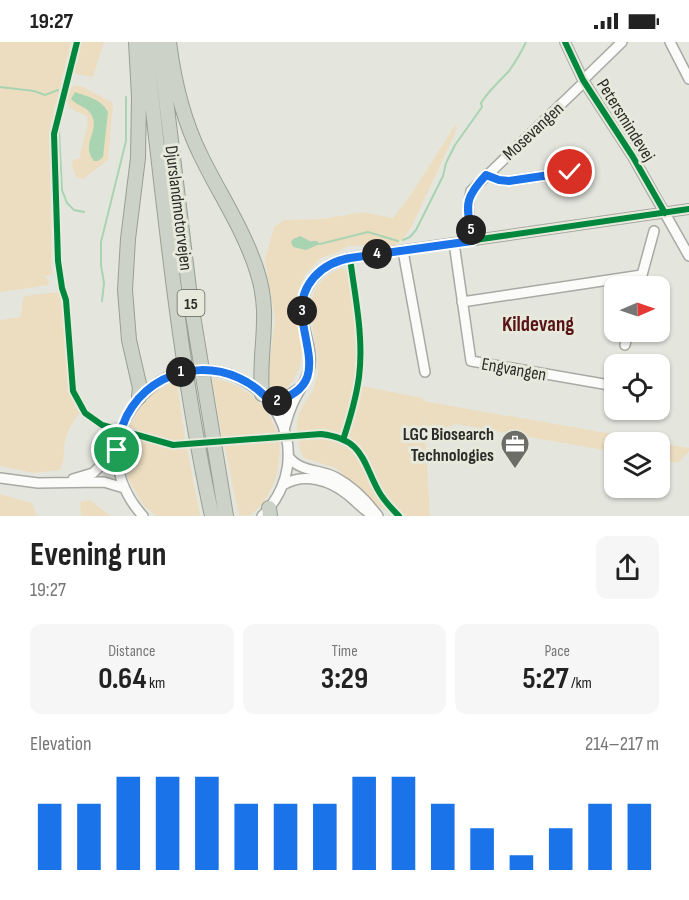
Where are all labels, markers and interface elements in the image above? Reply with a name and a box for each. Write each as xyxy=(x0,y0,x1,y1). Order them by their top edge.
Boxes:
text: 19:27 xyxy=(30,8,73,35)
street label: Petersmindevej xyxy=(592,75,659,165)
street label: Mosevangen xyxy=(499,98,568,165)
street label: Djurslandmotorvejen xyxy=(160,144,197,272)
pin xyxy=(544,146,595,197)
icon: check xyxy=(553,155,586,188)
pin: 5 xyxy=(456,215,486,245)
text: 5 xyxy=(467,220,475,239)
pin: 4 xyxy=(362,239,392,269)
text: 4 xyxy=(373,244,381,263)
north arrow xyxy=(604,276,670,342)
map controls xyxy=(604,276,670,498)
road number: 15 xyxy=(178,290,204,316)
pin: 3 xyxy=(287,296,317,326)
text: 3 xyxy=(298,301,306,320)
district label: Kildevang xyxy=(502,312,574,337)
street label: Engvangen xyxy=(480,353,548,386)
button: locate xyxy=(604,354,670,420)
pin: 1 xyxy=(166,357,196,387)
text: 1 xyxy=(178,362,184,381)
pin: 2 xyxy=(262,386,292,416)
text: 2 xyxy=(273,391,281,410)
pin xyxy=(91,424,142,475)
place label: LGC Biosearch Technologies xyxy=(403,424,494,466)
office icon: LGC Biosearch Technologies xyxy=(499,428,531,470)
button: layers xyxy=(604,432,670,498)
icon: arrive xyxy=(100,433,133,466)
text: Evening run xyxy=(30,535,166,575)
button: share xyxy=(596,536,659,599)
text: 19:27 xyxy=(30,578,66,602)
text: Distance xyxy=(108,642,155,661)
text: Time xyxy=(331,642,358,661)
text: Pace xyxy=(544,642,570,661)
text: 0.64 xyxy=(98,661,146,697)
text: 3:29 xyxy=(321,661,368,697)
text: 5:27 xyxy=(522,661,569,697)
text: km xyxy=(146,674,165,693)
text: /km xyxy=(569,674,592,693)
text: Elevation xyxy=(30,732,92,756)
text: 214–217 m xyxy=(585,732,659,756)

